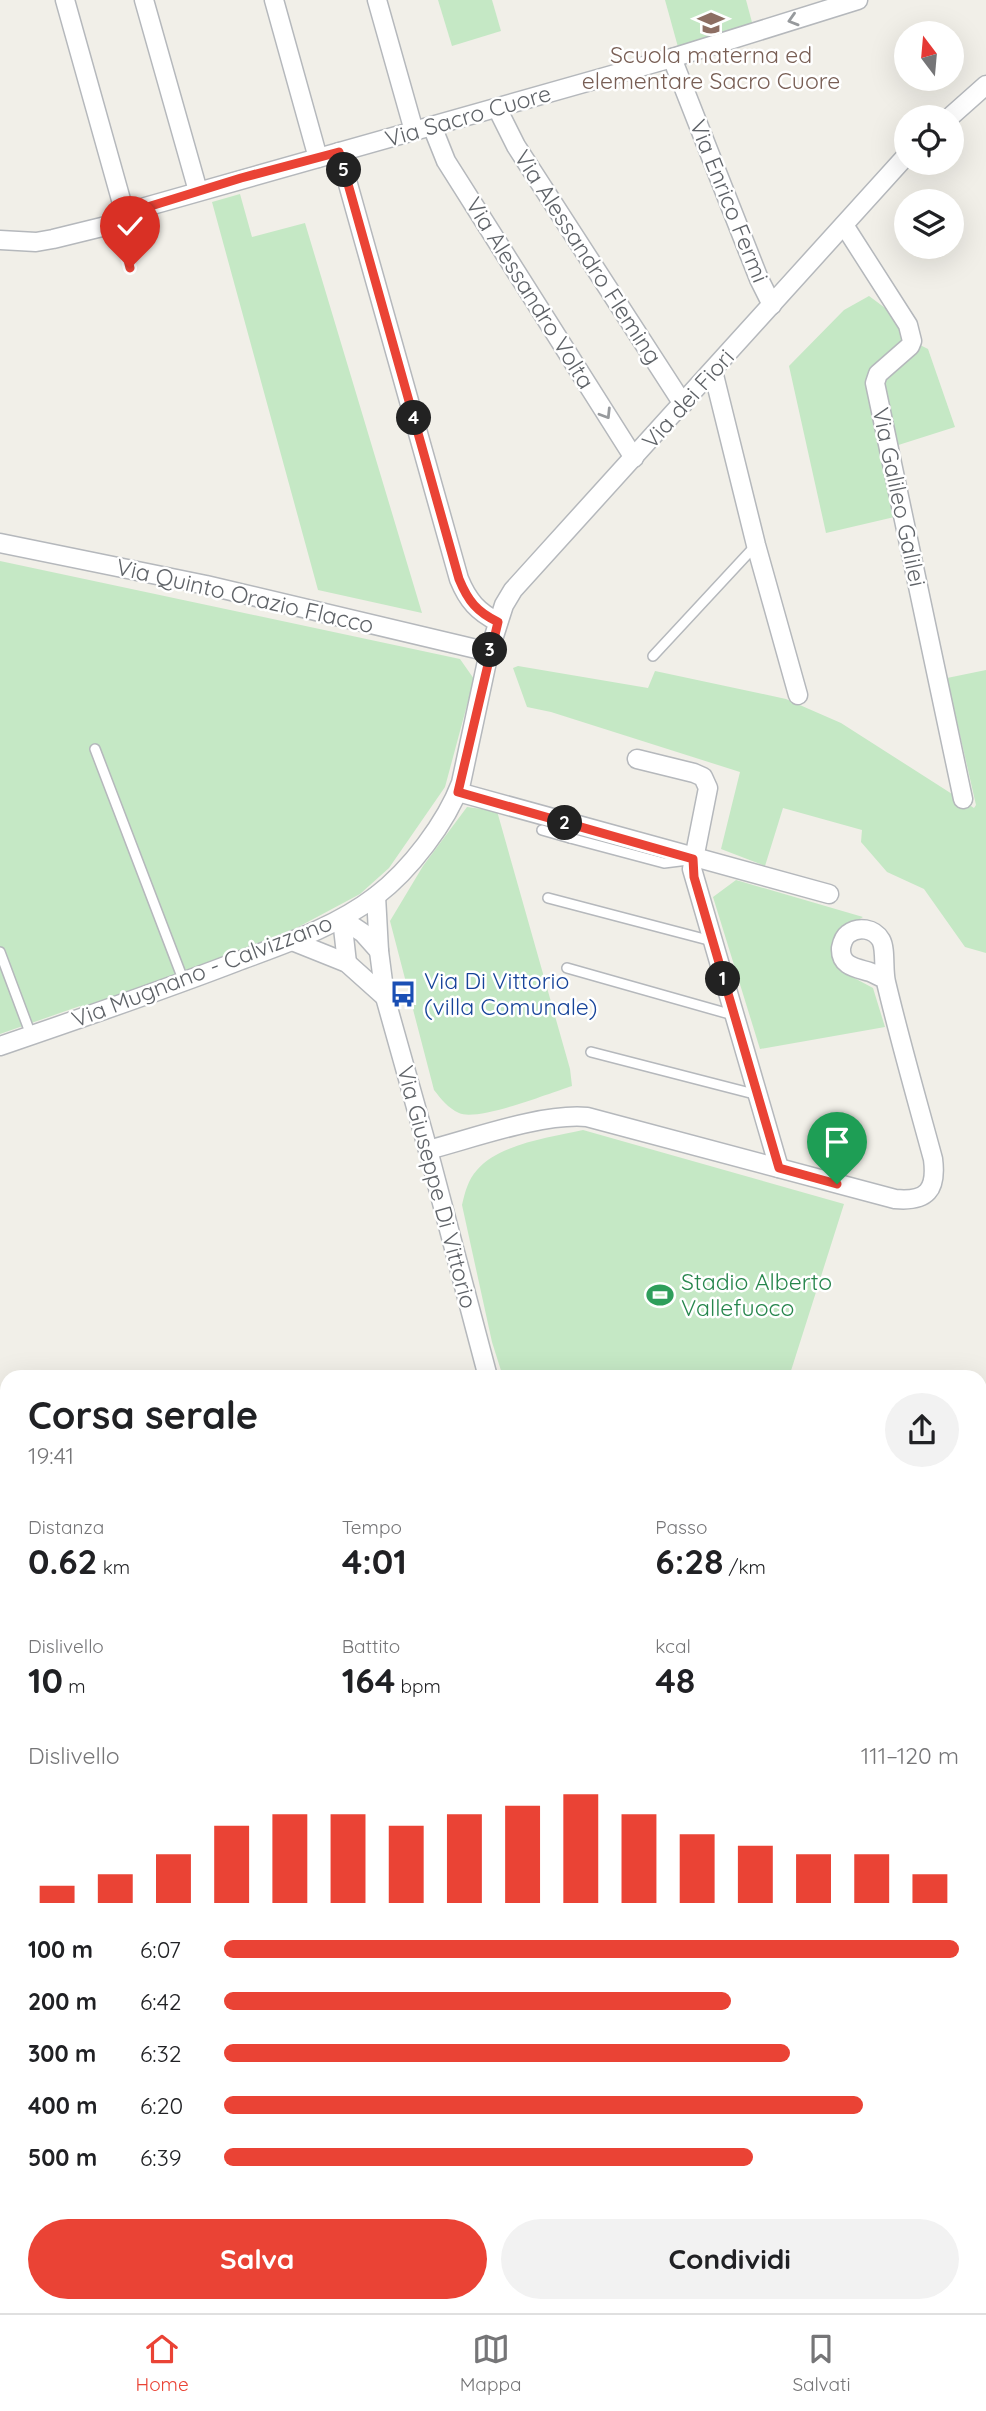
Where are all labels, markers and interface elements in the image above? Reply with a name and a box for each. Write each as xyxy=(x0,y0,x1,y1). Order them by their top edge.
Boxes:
school or university icon: Scuola materna ed elementare Sacro Cuore xyxy=(696,8,726,38)
one-way arrow xyxy=(787,12,799,27)
north arrow xyxy=(894,21,964,91)
map controls xyxy=(894,21,964,259)
place label: Scuola materna ed elementare Sacro Cuore xyxy=(582,40,840,95)
street label: Via Sacro Cuore xyxy=(382,78,554,153)
button: locate xyxy=(894,105,964,175)
street label: Via Enrico Fermi xyxy=(684,115,775,286)
street label: Via Alessandro Fleming xyxy=(508,144,669,369)
pin: 5 xyxy=(326,152,362,188)
text: 5 xyxy=(338,157,349,181)
button: layers xyxy=(894,189,964,259)
street label: Via Alessandro Volta xyxy=(460,192,601,394)
pin xyxy=(100,196,160,268)
icon: check xyxy=(111,207,149,245)
street label: Via dei Fiori xyxy=(635,343,740,455)
pin: 4 xyxy=(396,400,432,436)
text: 4 xyxy=(408,405,419,429)
street label: Via Galileo Galilei xyxy=(866,405,933,589)
one-way arrow xyxy=(598,407,611,420)
street label: Via Quinto Orazio Flacco xyxy=(113,552,377,639)
pin: 3 xyxy=(472,632,508,668)
text: 3 xyxy=(484,637,495,661)
pin: 2 xyxy=(548,806,582,840)
text: 2 xyxy=(559,810,570,834)
street label: Via Mugnano - Calvizzano xyxy=(68,907,336,1034)
pin: 1 xyxy=(706,962,740,996)
place label: Via Di Vittorio (villa Comunale) xyxy=(424,966,597,1021)
text: 1 xyxy=(719,966,726,990)
bus stop icon: Via Di Vittorio (villa Comunale) xyxy=(388,979,418,1009)
street label: Via Giuseppe Di Vittorio xyxy=(391,1062,484,1312)
pin xyxy=(807,1112,867,1184)
icon: arrive xyxy=(818,1123,856,1161)
place label: Stadio Alberto Vallefuoco xyxy=(681,1267,832,1322)
sports icon: Stadio Alberto Vallefuoco xyxy=(645,1280,675,1310)
text: Corsa serale xyxy=(28,1391,258,1439)
button: share xyxy=(885,1393,959,1467)
text: 19:41 xyxy=(28,1441,74,1470)
text: Distanza xyxy=(28,1515,104,1539)
text: Tempo xyxy=(342,1515,402,1539)
text: Passo xyxy=(655,1515,707,1539)
text: 0.62 xyxy=(28,1539,97,1583)
text: 4:01 xyxy=(342,1539,407,1583)
text: 6:28 xyxy=(655,1539,723,1583)
text: km xyxy=(97,1555,130,1579)
text: /km xyxy=(723,1555,766,1579)
text: Dislivello xyxy=(28,1634,104,1658)
text: Battito xyxy=(342,1634,400,1658)
text: kcal xyxy=(655,1634,691,1658)
text: 10 xyxy=(28,1658,63,1702)
text: 164 xyxy=(342,1658,395,1702)
text: 48 xyxy=(655,1658,695,1702)
text: m xyxy=(63,1674,86,1698)
text: bpm xyxy=(395,1674,441,1698)
text: Dislivello xyxy=(28,1741,120,1770)
text: 111–120 m xyxy=(861,1741,959,1770)
text: 100 m xyxy=(28,1935,93,1964)
text: 6:07 xyxy=(140,1935,181,1964)
text: 200 m xyxy=(28,1987,97,2016)
text: 6:42 xyxy=(140,1987,182,2016)
text: 300 m xyxy=(28,2039,96,2068)
text: 6:32 xyxy=(140,2039,181,2068)
text: 400 m xyxy=(28,2091,97,2120)
text: 6:20 xyxy=(140,2091,183,2120)
text: 500 m xyxy=(28,2143,97,2172)
text: 6:39 xyxy=(140,2143,182,2172)
button: Salva xyxy=(28,2219,487,2299)
button: Condividi xyxy=(501,2219,959,2299)
tab: Home xyxy=(135,2330,189,2396)
tab: Mappa xyxy=(460,2330,521,2396)
tab: Salvati xyxy=(792,2330,851,2396)

